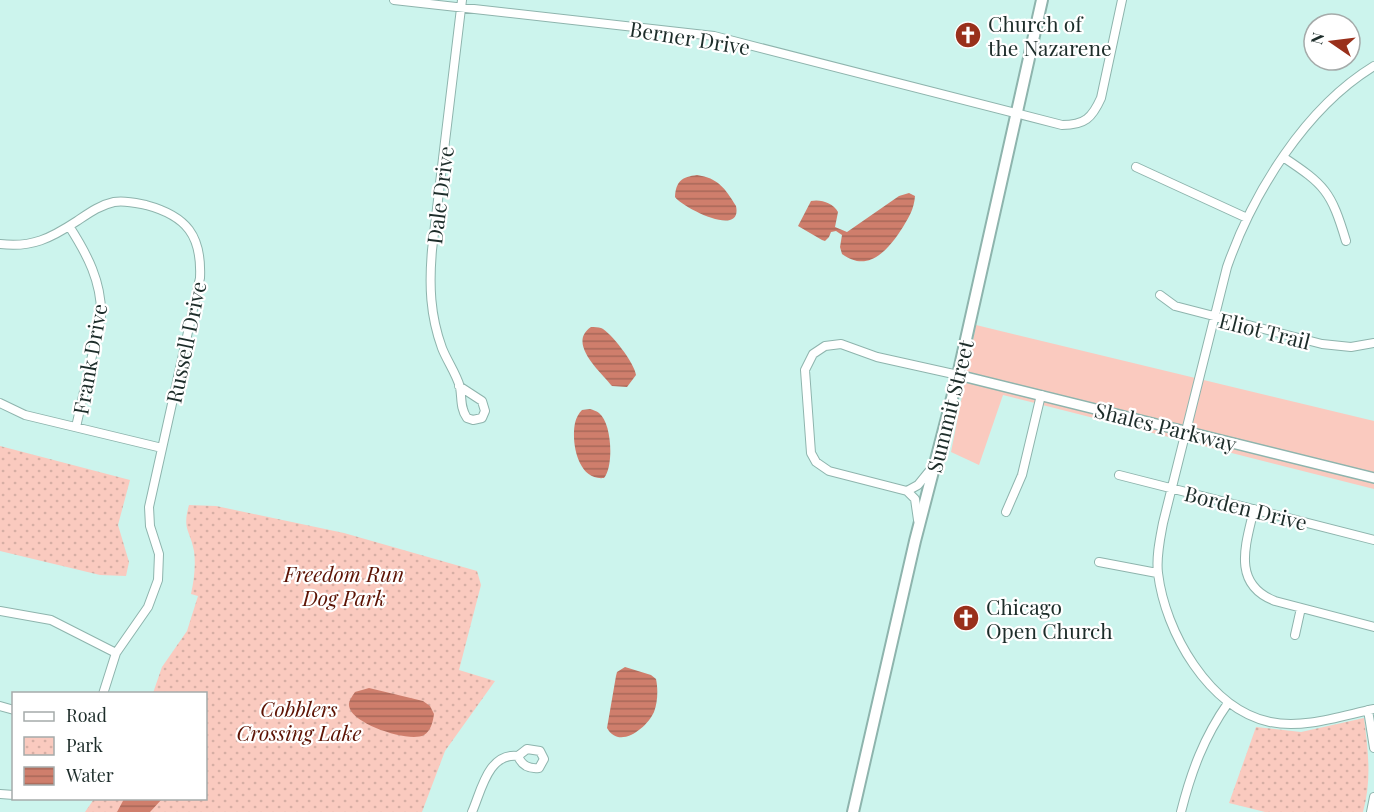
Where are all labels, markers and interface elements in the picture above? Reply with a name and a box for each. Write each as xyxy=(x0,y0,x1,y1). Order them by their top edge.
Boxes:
place label: Church of the Nazarene xyxy=(988,9,1112,61)
north arrow xyxy=(1302,12,1362,72)
street label: Berner Drive xyxy=(628,14,752,60)
church icon: Church of the Nazarene xyxy=(953,20,983,50)
text: N xyxy=(1305,30,1329,46)
street label: Dale Drive xyxy=(419,144,459,246)
street label: Russell Drive xyxy=(158,279,212,405)
street label: Frank Drive xyxy=(65,301,113,417)
street label: Eliot Trail xyxy=(1216,305,1314,355)
street label: Summit Street xyxy=(919,336,979,475)
street label: Shales Parkway xyxy=(1092,395,1240,457)
street label: Borden Drive xyxy=(1182,478,1310,536)
park label: Freedom Run Dog Park xyxy=(283,559,404,611)
place label: Chicago Open Church xyxy=(986,592,1113,644)
church icon: Chicago Open Church xyxy=(951,603,981,633)
legend xyxy=(12,692,207,800)
park label: Cobblers Crossing Lake xyxy=(236,694,362,746)
text: Road xyxy=(66,703,107,727)
text: Park xyxy=(66,733,103,757)
text: Water xyxy=(65,763,114,787)

